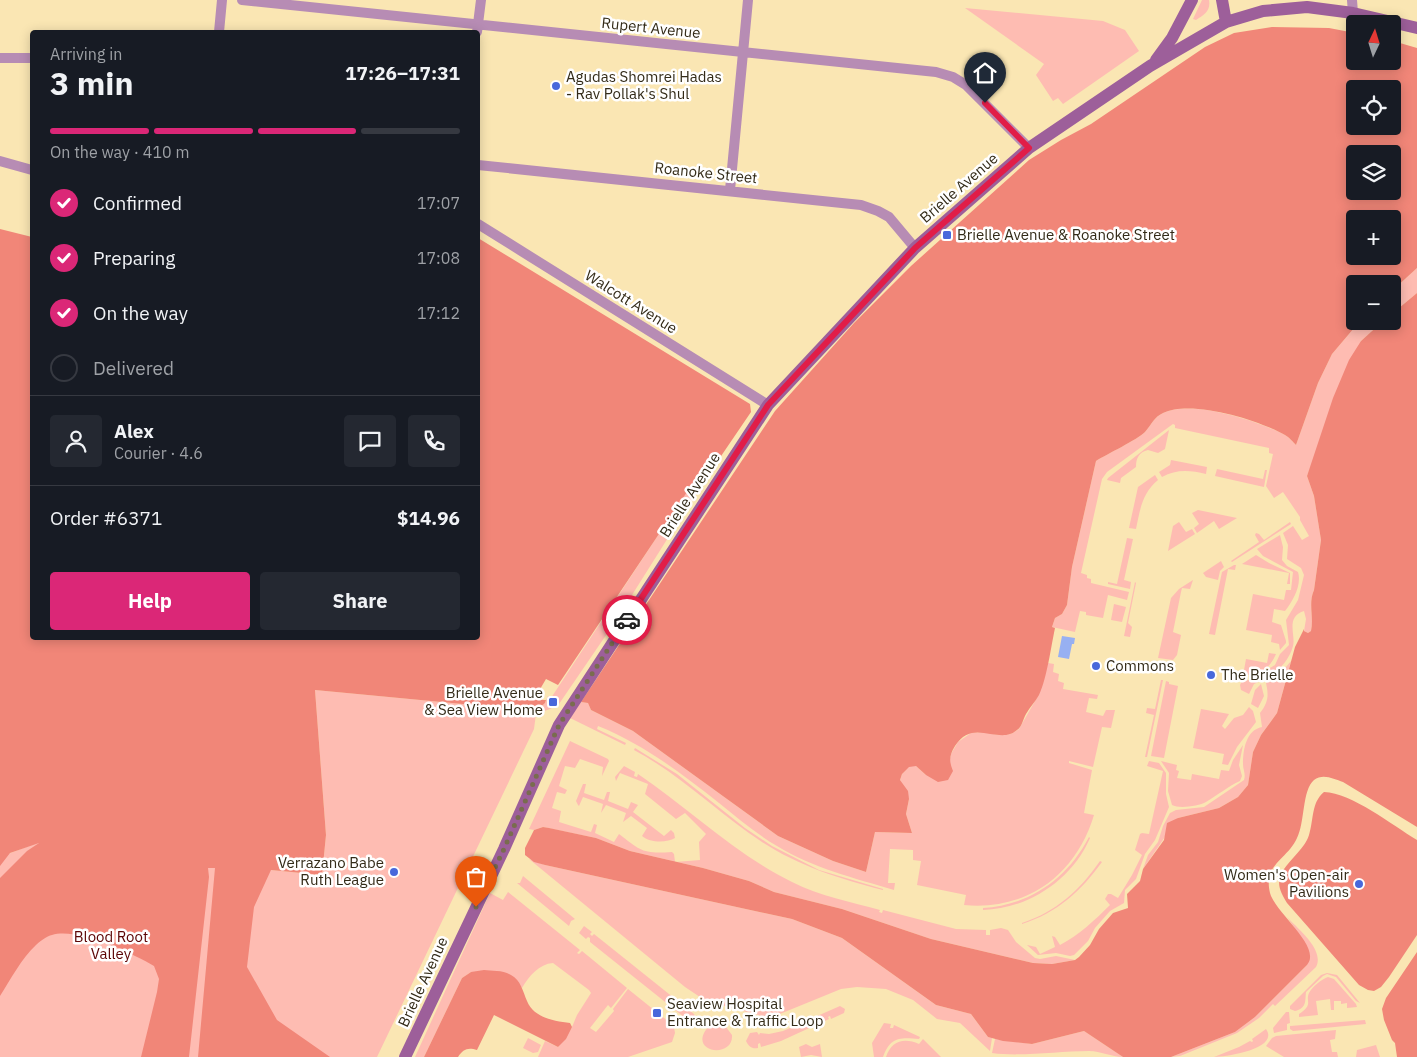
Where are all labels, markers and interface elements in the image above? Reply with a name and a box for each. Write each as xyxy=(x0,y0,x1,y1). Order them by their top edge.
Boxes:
street label: Rupert Avenue xyxy=(601,13,702,42)
north arrow xyxy=(1346,15,1401,70)
map controls xyxy=(1346,15,1401,330)
text: Arriving in xyxy=(50,44,122,64)
pin xyxy=(964,52,1006,103)
icon: home xyxy=(971,59,999,87)
text: 17:26–17:31 xyxy=(345,61,460,85)
text: 3 min xyxy=(50,62,134,104)
place label: Agudas Shomrei Hadas - Rav Pollak's Shul xyxy=(566,67,722,103)
marker: Agudas Shomrei Hadas - Rav Pollak's Shul xyxy=(550,80,562,92)
button: locate xyxy=(1346,80,1401,135)
text: On the way · 410 m xyxy=(50,142,189,162)
button: layers xyxy=(1346,145,1401,200)
street label: Brielle Avenue xyxy=(916,149,1002,227)
street label: Roanoke Street xyxy=(654,158,758,187)
icon: check xyxy=(50,189,78,217)
text: Confirmed xyxy=(93,191,182,215)
text: 17:07 xyxy=(417,193,460,213)
button: + xyxy=(1346,210,1401,265)
place label: Brielle Avenue & Roanoke Street xyxy=(957,225,1175,244)
marker: Brielle Avenue & Roanoke Street xyxy=(941,229,953,241)
icon: check xyxy=(50,244,78,272)
text: Preparing xyxy=(93,246,175,270)
text: 17:08 xyxy=(417,248,460,268)
street label: Walcott Avenue xyxy=(582,266,681,338)
button: − xyxy=(1346,275,1401,330)
icon: check xyxy=(50,299,78,327)
text: On the way xyxy=(93,301,188,325)
text: 17:12 xyxy=(417,303,460,323)
text: Delivered xyxy=(93,356,174,380)
button: person xyxy=(50,415,102,467)
button: chat xyxy=(344,415,396,467)
button: phone xyxy=(408,415,460,467)
text: Alex xyxy=(114,419,154,443)
text: Courier · 4.6 xyxy=(114,443,203,463)
street label: Brielle Avenue xyxy=(655,449,724,541)
text: Order #6371 xyxy=(50,506,162,530)
text: $14.96 xyxy=(397,506,460,530)
button: Help xyxy=(50,572,250,630)
button: Share xyxy=(260,572,460,630)
courier xyxy=(602,595,652,645)
icon: car xyxy=(613,606,641,634)
place label: Commons xyxy=(1106,656,1174,675)
marker: Commons xyxy=(1090,660,1102,672)
place label: The Brielle xyxy=(1221,665,1293,684)
marker: The Brielle xyxy=(1205,669,1217,681)
place label: Brielle Avenue & Sea View Home xyxy=(424,683,543,719)
marker: Brielle Avenue & Sea View Home xyxy=(547,696,559,708)
place label: Verrazano Babe Ruth League xyxy=(278,853,384,889)
pin xyxy=(455,856,497,907)
icon: bag xyxy=(462,863,490,891)
place label: Women's Open-air Pavilions xyxy=(1224,865,1349,901)
marker: Verrazano Babe Ruth League xyxy=(388,866,400,878)
marker: Women's Open-air Pavilions xyxy=(1353,878,1365,890)
park label: Blood Root Valley xyxy=(74,927,148,963)
street label: Brielle Avenue xyxy=(393,934,452,1030)
place label: Seaview Hospital Entrance & Traffic Loop xyxy=(667,994,823,1030)
marker: Seaview Hospital Entrance & Traffic Loop xyxy=(651,1007,663,1019)

